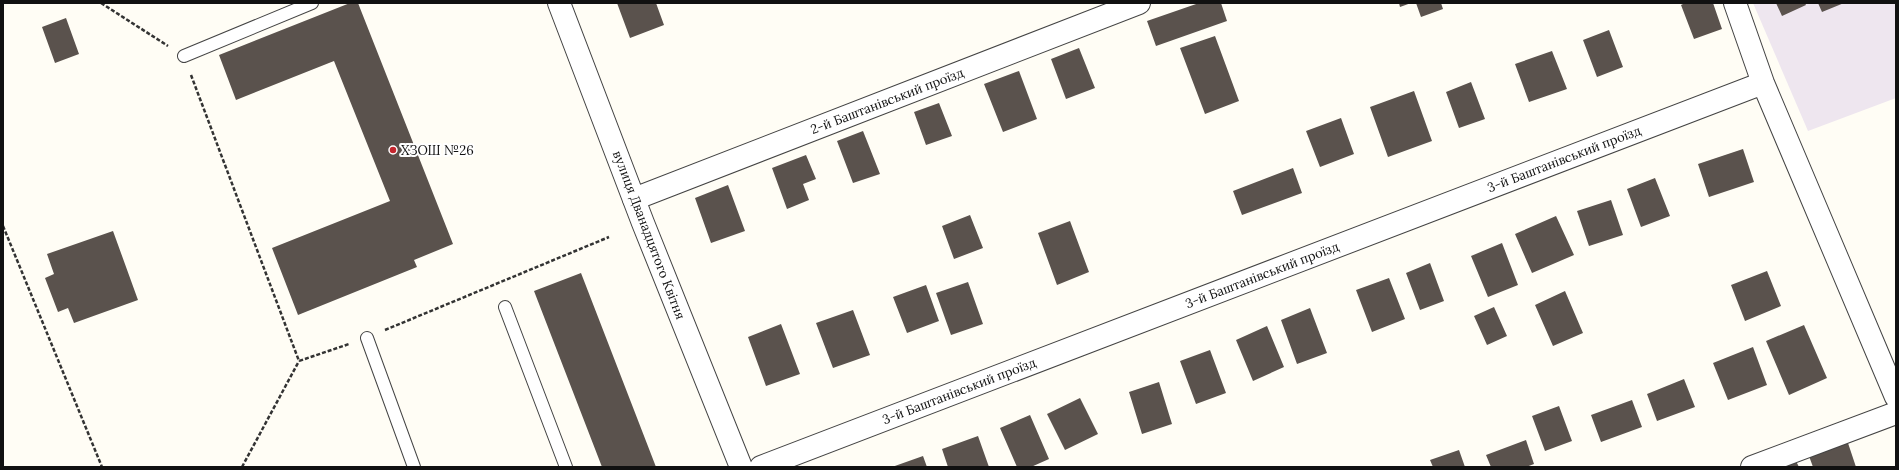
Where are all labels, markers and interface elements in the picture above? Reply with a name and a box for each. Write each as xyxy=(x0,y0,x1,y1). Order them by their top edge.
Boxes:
street label: 2-й Баштанівський проїзд xyxy=(808,64,966,138)
street label: 3-й Баштанівський проїзд xyxy=(1485,122,1644,196)
place label: ХЗОШ №26 xyxy=(401,142,474,159)
marker: ХЗОШ №26 xyxy=(388,145,398,155)
street label: вулиця Дванадцятого Квітня xyxy=(609,148,689,322)
street label: 3-й Баштанівський проїзд xyxy=(1183,238,1342,312)
street label: 3-й Баштанівський проїзд xyxy=(880,354,1039,428)

